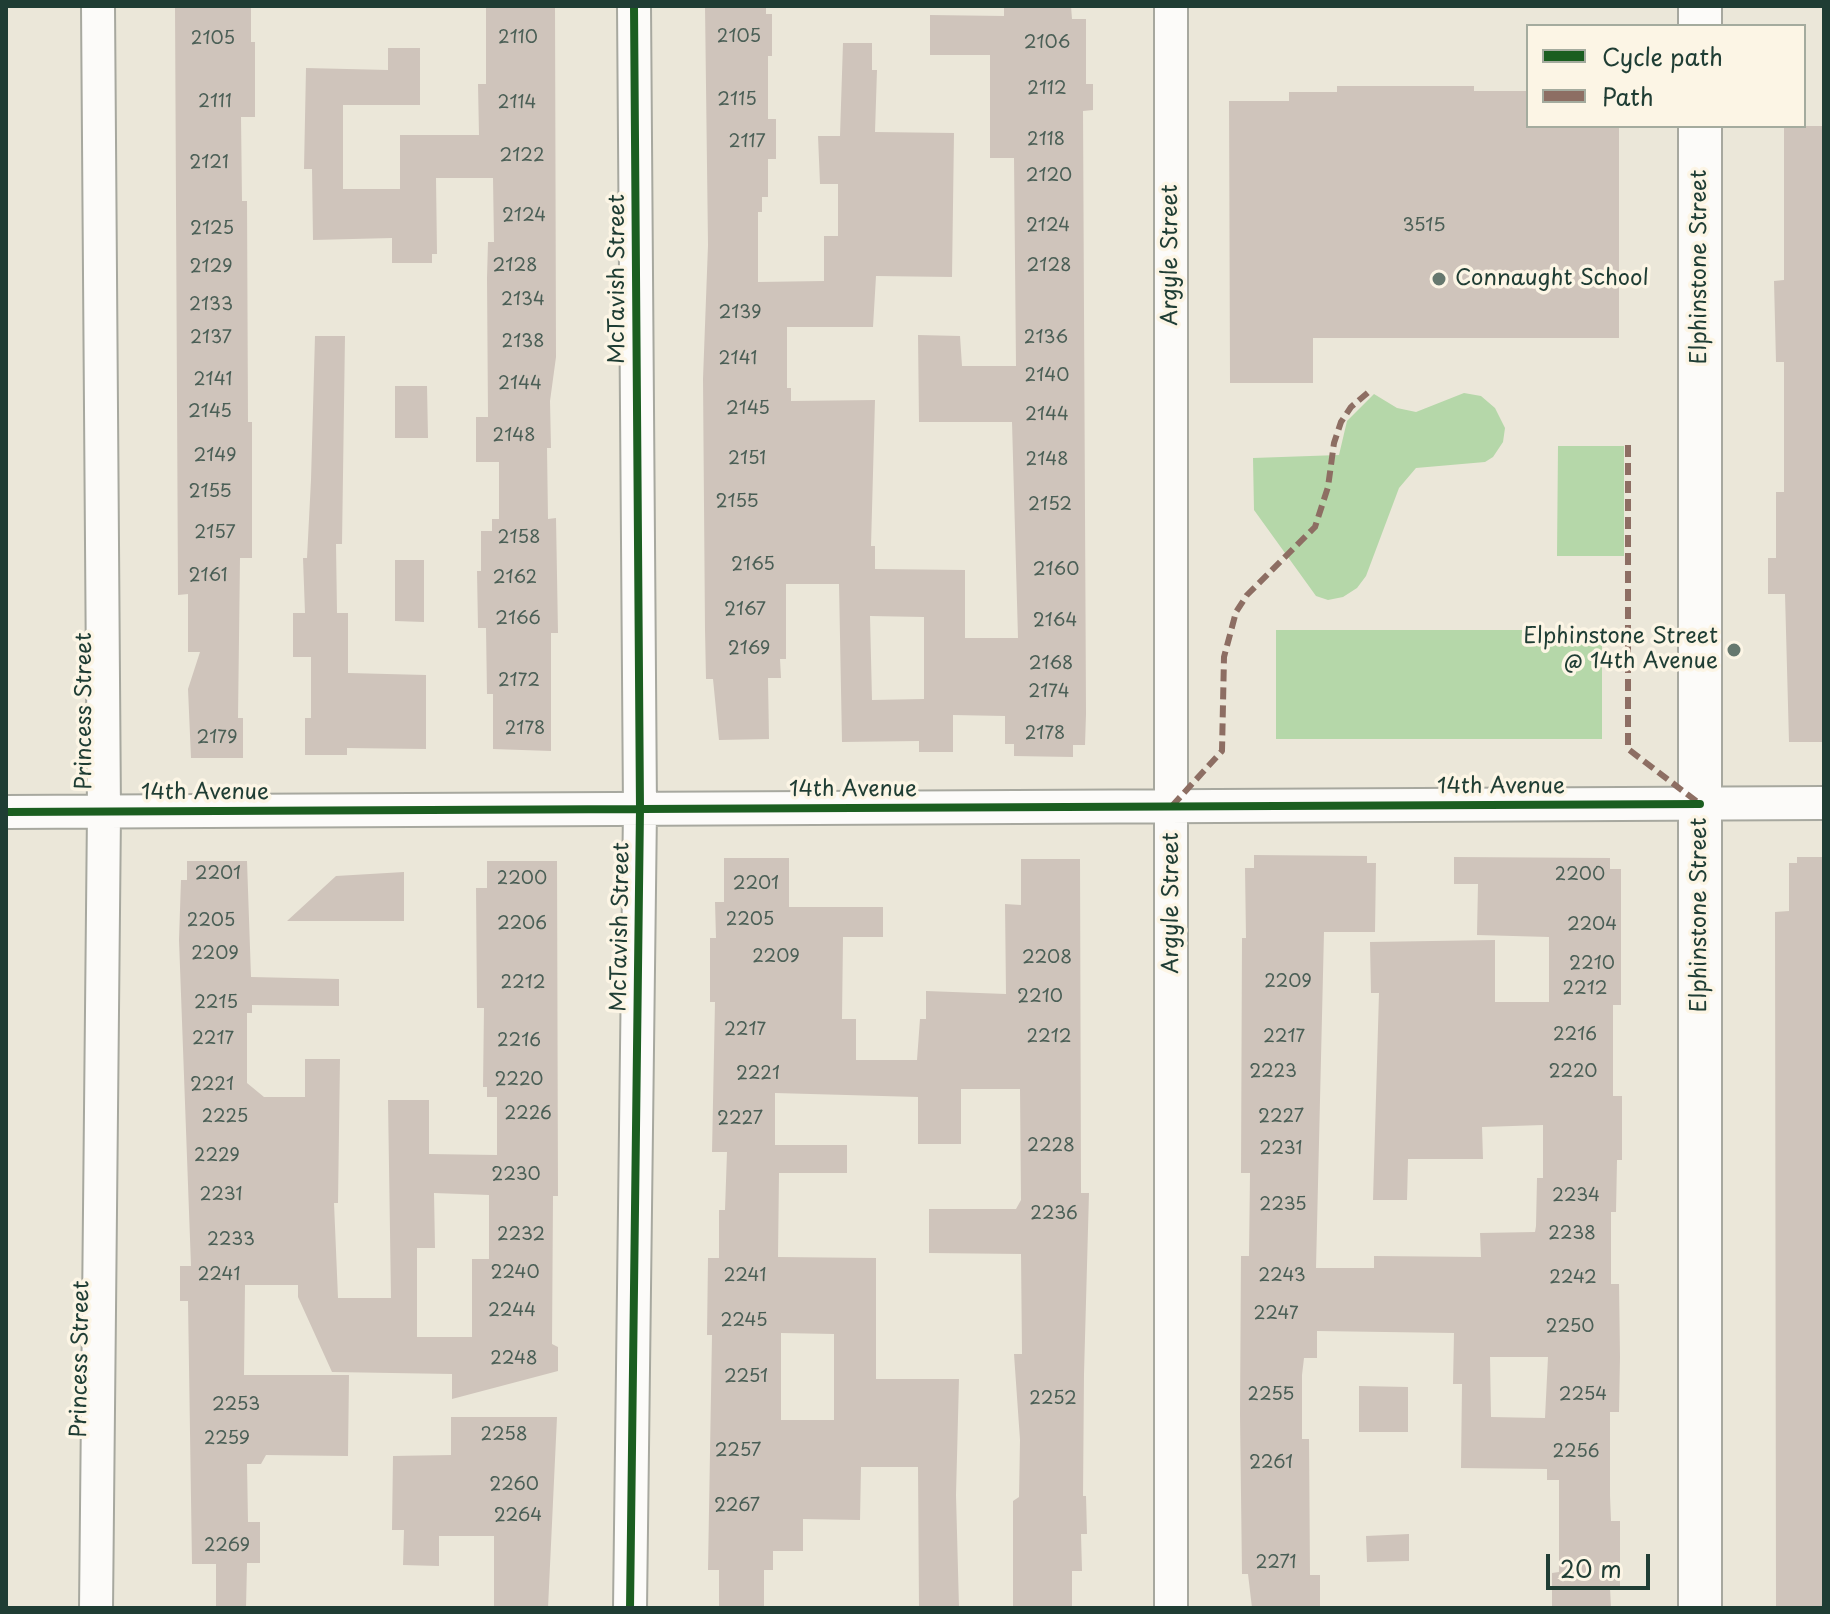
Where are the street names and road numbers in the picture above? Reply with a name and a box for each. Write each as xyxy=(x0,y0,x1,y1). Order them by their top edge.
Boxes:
street label: Elphinstone Street xyxy=(1687,170,1713,364)
street label: Argyle Street xyxy=(1158,184,1184,326)
street label: McTavish Street xyxy=(605,194,631,364)
street label: Princess Street xyxy=(72,632,98,790)
street label: 14th Avenue xyxy=(1437,774,1565,800)
street label: 14th Avenue xyxy=(789,777,917,803)
street label: 14th Avenue xyxy=(141,780,269,806)
street label: Elphinstone Street xyxy=(1687,818,1713,1012)
street label: Argyle Street xyxy=(1159,832,1185,974)
street label: McTavish Street xyxy=(606,842,636,1012)
street label: Princess Street xyxy=(66,1280,96,1438)

